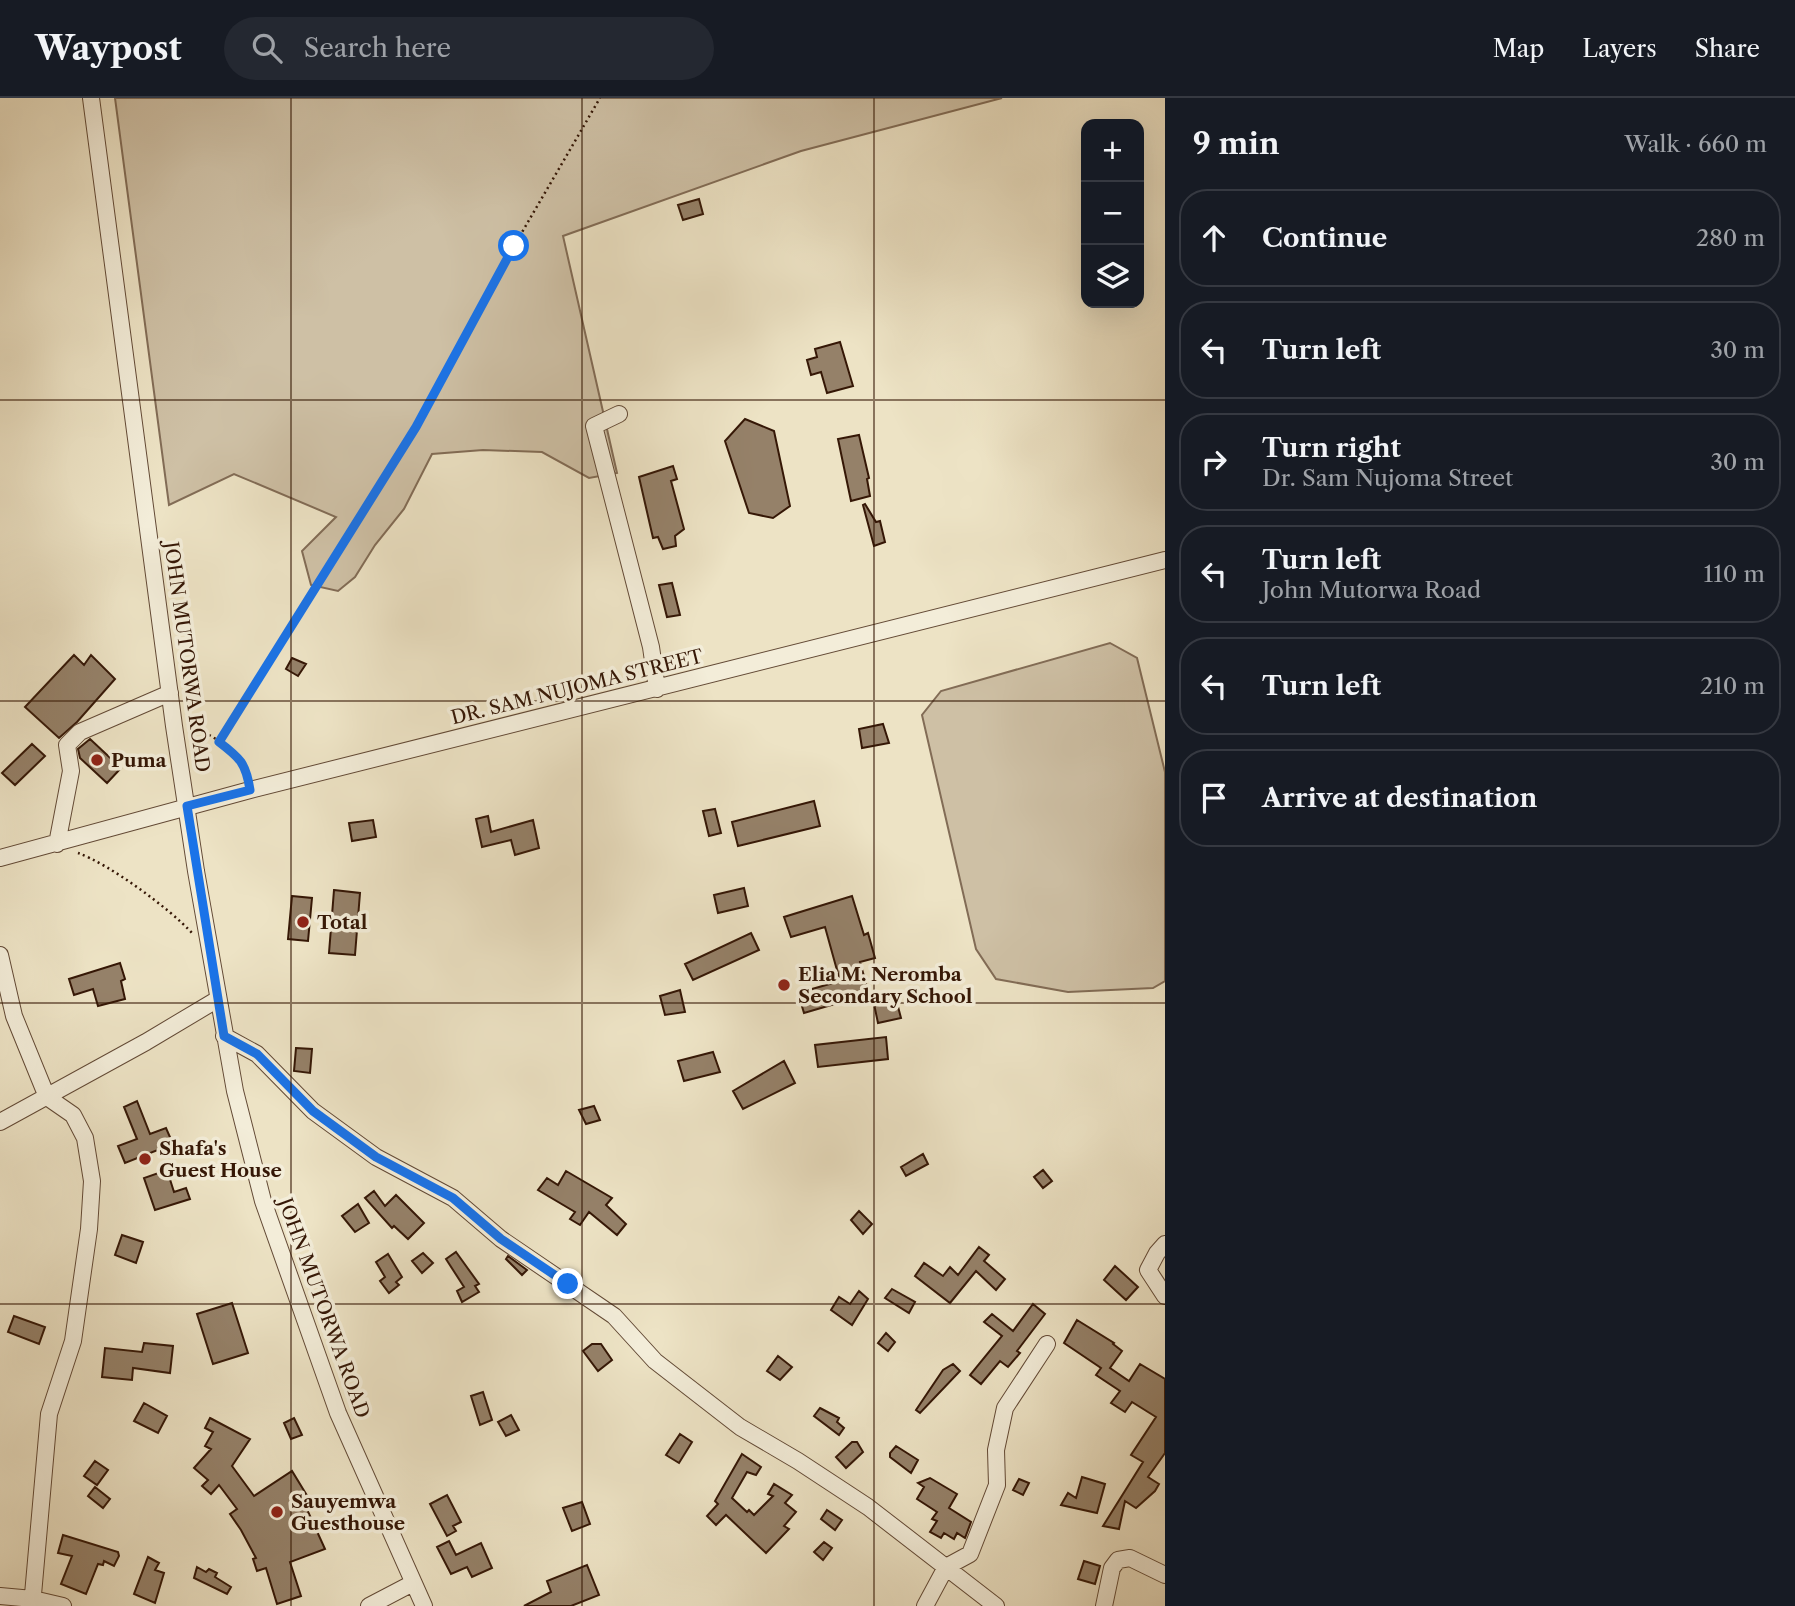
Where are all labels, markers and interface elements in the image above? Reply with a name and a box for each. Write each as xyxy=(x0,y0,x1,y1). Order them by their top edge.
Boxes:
search box xyxy=(224,17,714,80)
text: Waypost xyxy=(35,28,182,69)
icon: search xyxy=(248,29,286,67)
text: Search here xyxy=(304,32,451,64)
text: Map xyxy=(1493,34,1544,63)
text: Layers xyxy=(1582,34,1657,63)
text: Share xyxy=(1695,34,1760,63)
map controls xyxy=(1081,119,1144,308)
button: + xyxy=(1081,119,1144,182)
text: 9 min xyxy=(1193,125,1280,162)
text: Walk · 660 m xyxy=(1624,130,1767,158)
button: − xyxy=(1081,182,1144,245)
icon: ahead xyxy=(1195,219,1233,257)
text: Continue xyxy=(1262,222,1387,254)
text: 280 m xyxy=(1696,224,1765,252)
route start xyxy=(498,230,529,261)
button: layers xyxy=(1081,245,1144,308)
icon: left xyxy=(1195,331,1233,369)
text: Turn left xyxy=(1262,334,1381,366)
text: 30 m xyxy=(1710,336,1765,364)
text: Turn right xyxy=(1262,432,1401,464)
icon: right xyxy=(1195,443,1233,481)
text: 30 m xyxy=(1710,448,1765,476)
text: Dr. Sam Nujoma Street xyxy=(1262,464,1513,492)
street label: JOHN MUTORWA ROAD xyxy=(159,537,215,774)
text: Turn left xyxy=(1262,544,1381,576)
icon: left xyxy=(1195,555,1233,593)
text: 110 m xyxy=(1704,560,1765,588)
text: John Mutorwa Road xyxy=(1262,576,1481,604)
street label: DR. SAM NUJOMA STREET xyxy=(449,644,706,729)
icon: left xyxy=(1195,667,1233,705)
text: Turn left xyxy=(1262,670,1381,702)
text: 210 m xyxy=(1700,672,1765,700)
place label: Puma xyxy=(111,749,168,772)
marker: Puma xyxy=(89,752,105,768)
icon: arrive xyxy=(1195,779,1233,817)
text: Arrive at destination xyxy=(1262,782,1537,814)
place label: Total xyxy=(317,911,368,934)
marker: Total xyxy=(295,914,311,930)
place label: Elia M. Neromba Secondary School xyxy=(798,963,973,1008)
marker: Elia M. Neromba Secondary School xyxy=(776,977,792,993)
place label: Shafa's Guest House xyxy=(159,1137,282,1182)
marker: Shafa's Guest House xyxy=(137,1151,153,1167)
street label: JOHN MUTORWA ROAD xyxy=(272,1192,375,1421)
route end xyxy=(552,1268,583,1299)
place label: Sauyemwa Guesthouse xyxy=(291,1490,405,1535)
marker: Sauyemwa Guesthouse xyxy=(269,1504,285,1520)

